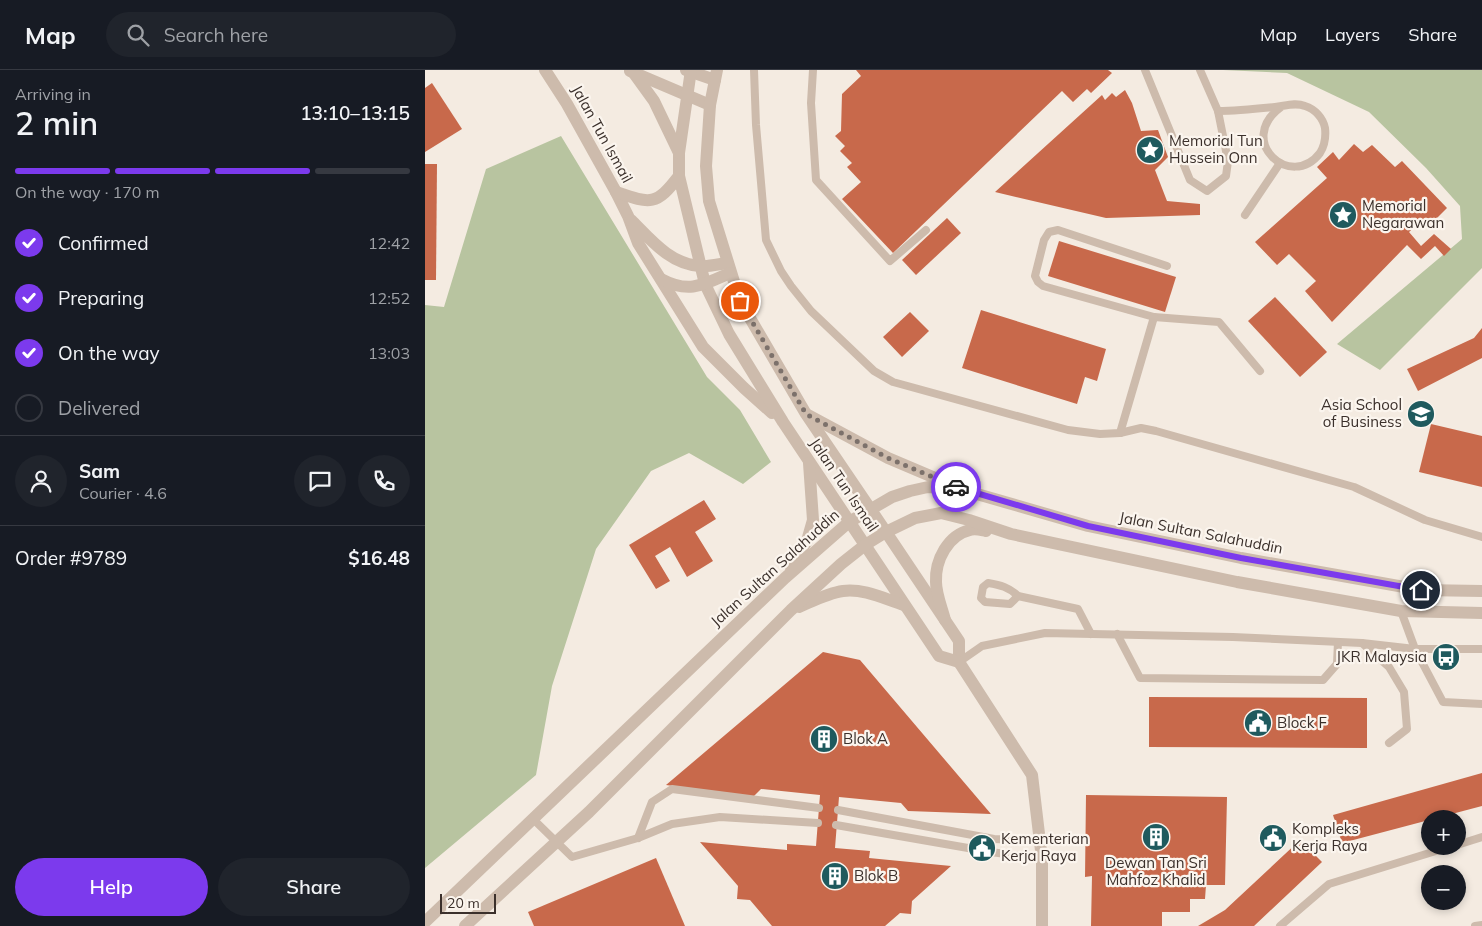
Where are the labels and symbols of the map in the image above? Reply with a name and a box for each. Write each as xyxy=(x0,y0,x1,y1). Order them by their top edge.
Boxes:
street label: Jalan Tun Ismail xyxy=(568,81,637,186)
place label: Memorial Tun Hussein Onn xyxy=(1169,131,1263,167)
place icon: Memorial Tun Hussein Onn xyxy=(1135,135,1165,165)
place label: Memorial Negarawan xyxy=(1362,196,1444,232)
place icon: Memorial Negarawan xyxy=(1328,200,1358,230)
pin xyxy=(719,280,761,322)
place label: Asia School of Business xyxy=(1321,395,1402,431)
school or university icon: Asia School of Business xyxy=(1406,399,1436,429)
street label: Jalan Tun Ismail xyxy=(806,434,883,535)
courier xyxy=(931,462,981,512)
street label: Jalan Sultan Salahuddin xyxy=(706,505,843,630)
street label: Jalan Sultan Salahuddin xyxy=(1118,507,1285,558)
pin xyxy=(1400,569,1442,611)
bus stop icon: JKR Malaysia xyxy=(1431,642,1461,672)
place label: JKR Malaysia xyxy=(1336,647,1427,666)
public building icon: Block F xyxy=(1243,708,1273,738)
place label: Block F xyxy=(1277,713,1327,732)
building icon: Blok A xyxy=(809,724,839,754)
place label: Blok A xyxy=(843,729,888,748)
place label: Kompleks Kerja Raya xyxy=(1292,819,1368,855)
building icon: Dewan Tan Sri Mahfoz Khalid xyxy=(1141,822,1171,852)
public building icon: Kompleks Kerja Raya xyxy=(1258,823,1288,853)
place label: Kementerian Kerja Raya xyxy=(1001,829,1089,865)
public building icon: Kementerian Kerja Raya xyxy=(967,833,997,863)
place label: Dewan Tan Sri Mahfoz Khalid xyxy=(1105,853,1207,889)
building icon: Blok B xyxy=(820,861,850,891)
place label: Blok B xyxy=(854,866,898,885)
scale bar xyxy=(440,891,496,914)

